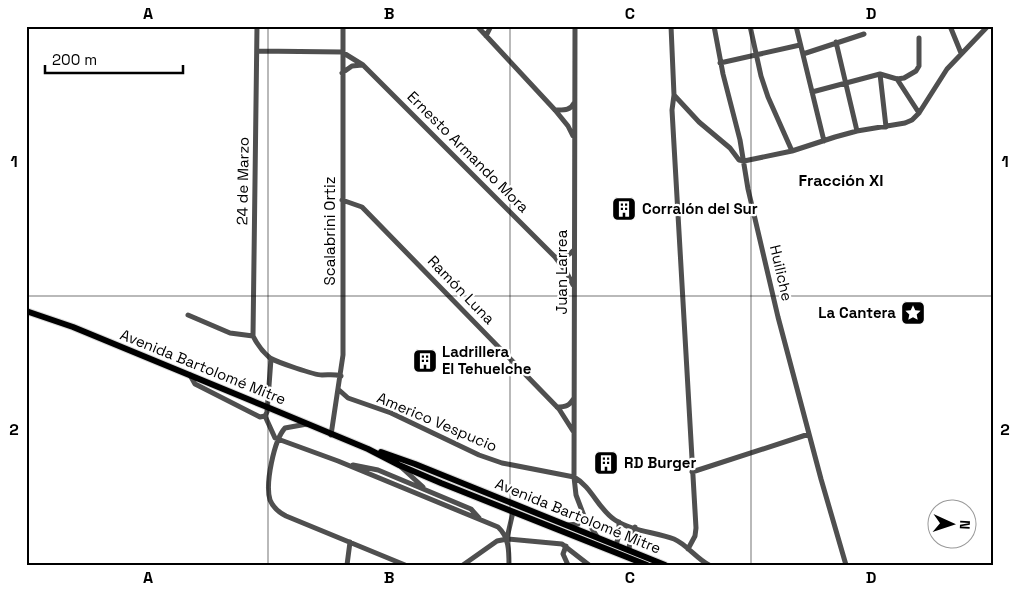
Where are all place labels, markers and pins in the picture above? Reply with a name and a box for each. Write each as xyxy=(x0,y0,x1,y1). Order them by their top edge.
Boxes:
building icon: Corralón del Sur xyxy=(611,196,637,222)
place label: Corralón del Sur xyxy=(642,199,758,218)
place icon: La Cantera xyxy=(900,300,926,326)
place label: La Cantera xyxy=(818,303,896,322)
place label: Ladrillera El Tehuelche xyxy=(442,342,532,378)
building icon: Ladrillera El Tehuelche xyxy=(412,348,438,374)
building icon: RD Burger xyxy=(593,450,619,476)
place label: RD Burger xyxy=(624,453,696,472)

